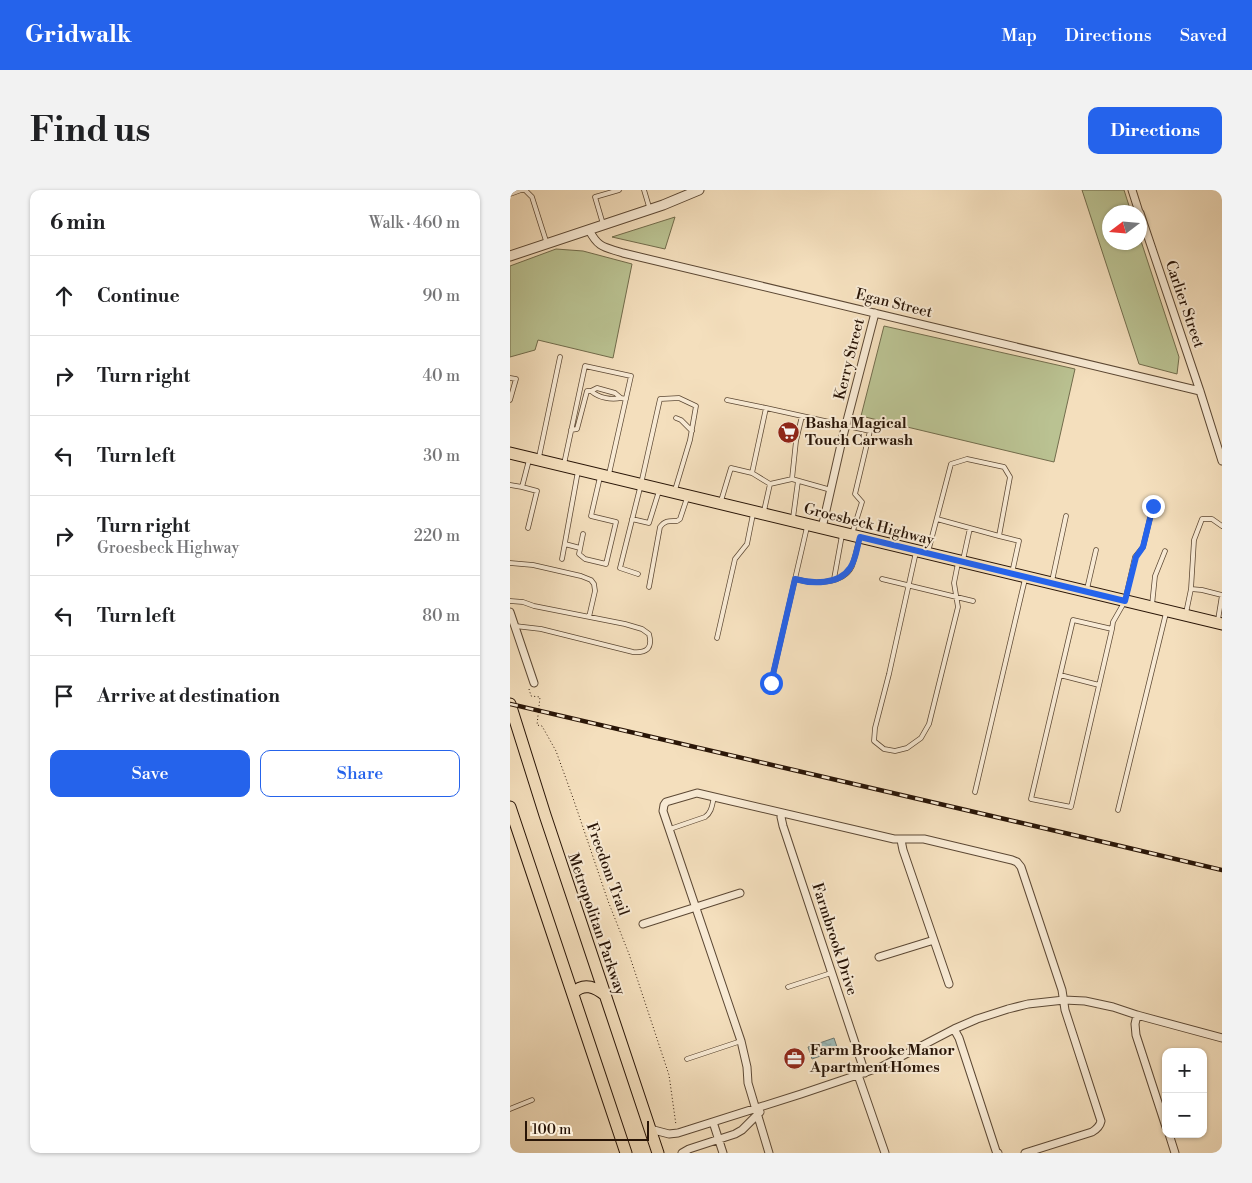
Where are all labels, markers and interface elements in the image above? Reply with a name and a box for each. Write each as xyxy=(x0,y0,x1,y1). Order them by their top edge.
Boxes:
text: Gridwalk xyxy=(25,20,132,50)
text: Map xyxy=(1001,24,1037,47)
text: Directions xyxy=(1065,24,1152,47)
text: Saved xyxy=(1180,24,1227,47)
button: Directions xyxy=(1088,107,1222,154)
text: Find us xyxy=(30,109,150,152)
north arrow xyxy=(1102,205,1147,250)
text: 6 min xyxy=(50,210,105,236)
text: Walk · 460 m xyxy=(369,213,460,233)
street label: Carlier Street xyxy=(1161,258,1209,351)
icon: ahead xyxy=(50,282,78,310)
text: Continue xyxy=(97,284,180,308)
street label: Egan Street xyxy=(853,285,935,322)
text: 90 m xyxy=(422,286,460,306)
street label: Kerry Street xyxy=(830,316,869,402)
icon: right xyxy=(50,362,78,390)
text: Turn right xyxy=(97,364,190,388)
text: 40 m xyxy=(423,366,460,386)
place label: Basha Magical Touch Carwash xyxy=(805,414,914,450)
supermarket icon: Basha Magical Touch Carwash xyxy=(777,420,801,444)
icon: left xyxy=(50,442,78,470)
text: Turn left xyxy=(97,444,176,468)
text: 30 m xyxy=(423,446,460,466)
route end xyxy=(1142,495,1165,518)
street label: Groesbeck Highway xyxy=(802,499,937,550)
text: Turn right xyxy=(97,514,190,538)
icon: right xyxy=(50,522,78,550)
text: 220 m xyxy=(414,526,460,546)
text: Groesbeck Highway xyxy=(97,538,239,558)
icon: left xyxy=(50,602,78,630)
text: Turn left xyxy=(97,604,176,628)
text: 80 m xyxy=(422,606,460,626)
route start xyxy=(760,672,783,695)
icon: arrive xyxy=(50,682,78,710)
text: Arrive at destination xyxy=(97,684,280,708)
button: Save xyxy=(50,750,250,797)
button: Share xyxy=(260,750,460,797)
street label: Freedom Trail xyxy=(582,820,633,919)
street label: Metropolitan Parkway xyxy=(563,851,630,998)
street label: Farmbrook Drive xyxy=(807,880,862,998)
place label: Farm Brooke Manor Apartment Homes xyxy=(809,1041,955,1077)
office icon: Farm Brooke Manor Apartment Homes xyxy=(782,1047,806,1071)
map controls xyxy=(1162,1048,1207,1138)
button: + xyxy=(1162,1048,1207,1093)
button: − xyxy=(1162,1093,1207,1138)
scale bar xyxy=(525,1118,649,1141)
text: 100 m xyxy=(532,1121,571,1139)

